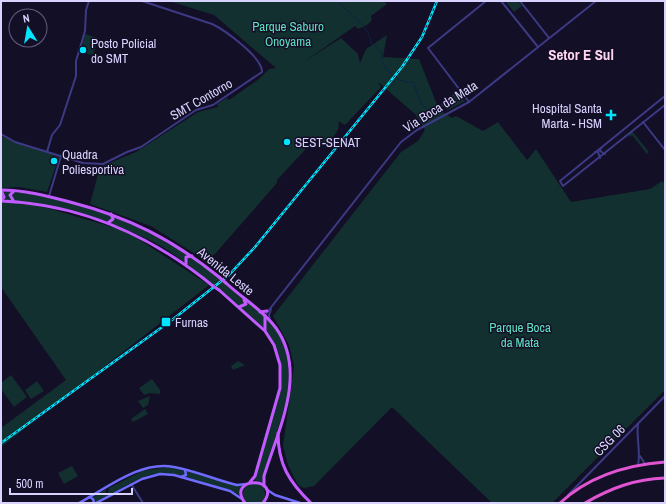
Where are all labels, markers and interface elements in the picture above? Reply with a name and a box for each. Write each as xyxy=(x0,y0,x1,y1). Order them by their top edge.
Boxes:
north arrow xyxy=(8,8,48,48)
text: N xyxy=(22,11,31,26)
park label: Parque Saburo Onoyama xyxy=(252,18,324,50)
place label: Posto Policial do SMT xyxy=(91,35,156,67)
district label: Setor E Sul xyxy=(548,44,614,65)
marker: Posto Policial do SMT xyxy=(78,45,88,55)
street label: SMT Contorno xyxy=(167,75,235,124)
street label: Via Boca da Mata xyxy=(400,77,481,136)
place label: Hospital Santa Marta - HSM xyxy=(532,100,602,132)
marker: Hospital Santa Marta - HSM xyxy=(605,109,617,121)
place label: SEST-SENAT xyxy=(295,134,361,151)
marker: SEST-SENAT xyxy=(282,137,292,147)
place label: Quadra Poliesportiva xyxy=(62,146,124,178)
marker: Quadra Poliesportiva xyxy=(49,156,59,166)
street label: Avenida Leste xyxy=(193,243,258,299)
place label: Furnas xyxy=(175,314,208,331)
marker: Furnas xyxy=(160,316,172,328)
park label: Parque Boca da Mata xyxy=(489,319,551,351)
street label: CSG 06 xyxy=(590,421,629,460)
scale bar xyxy=(10,470,132,496)
text: 500 m xyxy=(16,476,43,492)

